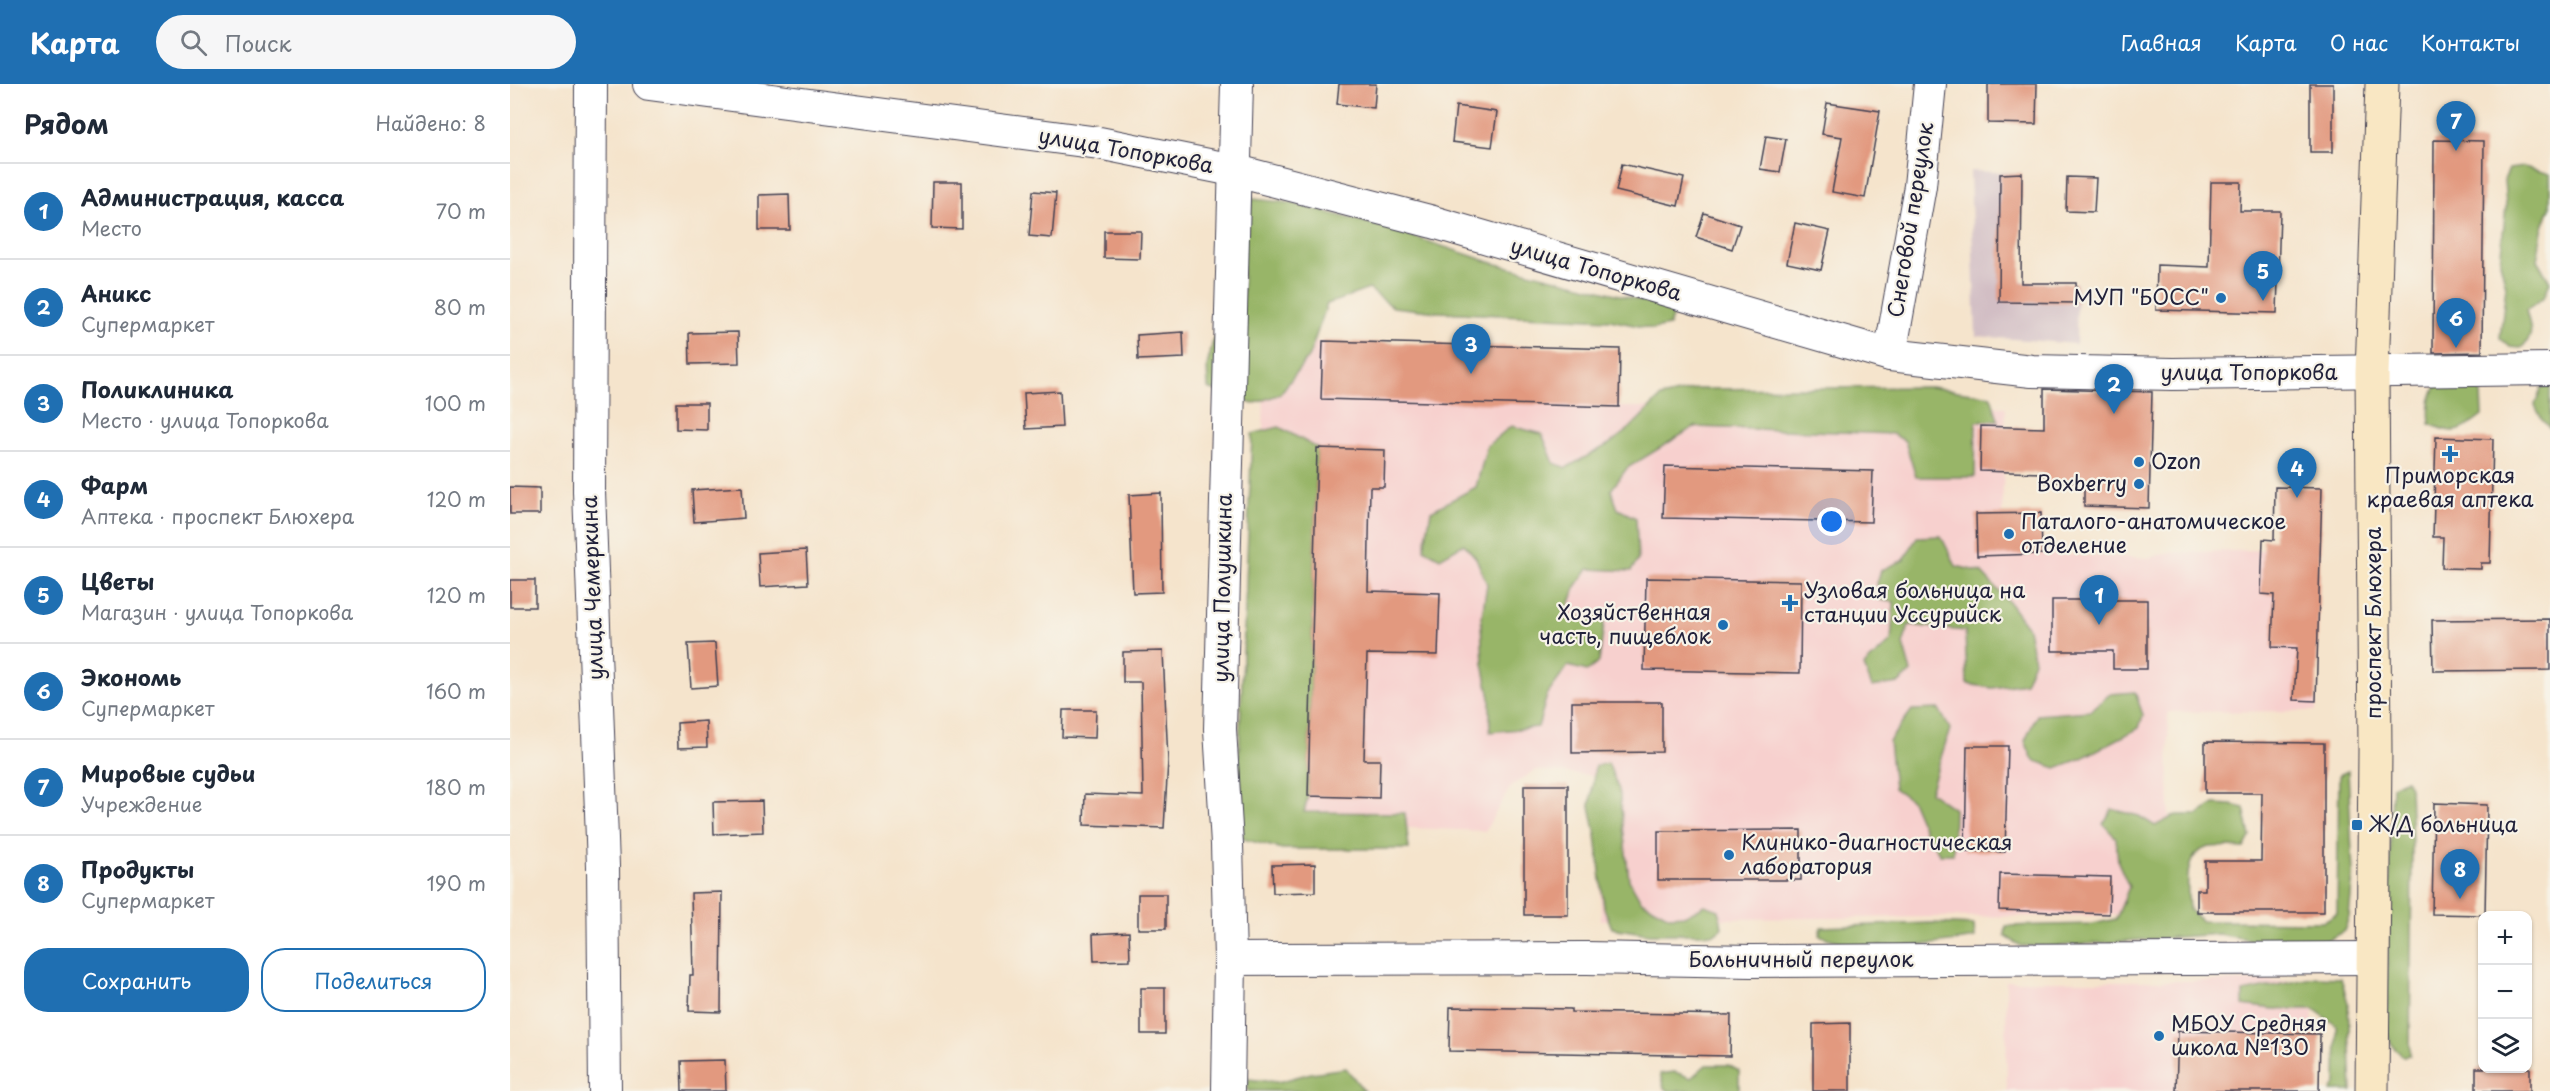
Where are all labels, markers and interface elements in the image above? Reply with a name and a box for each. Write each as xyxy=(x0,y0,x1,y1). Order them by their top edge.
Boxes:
search box xyxy=(156,15,576,69)
text: Карта xyxy=(30,21,120,64)
icon: search xyxy=(177,26,210,59)
text: Поиск xyxy=(225,26,292,59)
text: Главная xyxy=(2121,26,2202,58)
text: Карта xyxy=(2235,26,2297,58)
text: О нас xyxy=(2330,26,2388,58)
text: Контакты xyxy=(2421,26,2520,58)
pin: 7 xyxy=(2436,101,2476,151)
text: Рядом xyxy=(24,104,109,143)
text: Найдено: 8 xyxy=(376,108,486,138)
street label: улица Топоркова xyxy=(1036,118,1216,180)
street label: Снеговой переулок xyxy=(1878,119,1940,320)
text: Администрация, касса xyxy=(81,180,344,213)
text: 1 xyxy=(39,196,48,226)
text: 70 m xyxy=(436,196,486,226)
text: Место xyxy=(81,213,142,243)
street label: улица Топоркова xyxy=(1507,228,1686,308)
pin: 5 xyxy=(2244,252,2282,301)
text: Аникс xyxy=(81,276,151,309)
place label: МУП "БОСС" xyxy=(2073,280,2209,312)
marker: МУП "БОСС" xyxy=(2214,291,2228,305)
text: 2 xyxy=(36,292,51,322)
text: 80 m xyxy=(434,292,486,322)
pin: 6 xyxy=(2436,298,2476,348)
text: Супермаркет xyxy=(81,309,214,339)
pin: 3 xyxy=(1452,324,1490,374)
street label: улица Топоркова xyxy=(2160,355,2338,387)
pin: 2 xyxy=(2094,364,2134,414)
text: Поликлиника xyxy=(81,372,234,405)
text: 3 xyxy=(37,388,50,418)
text: 100 m xyxy=(425,388,486,418)
text: Место · улица Топоркова xyxy=(81,405,329,435)
place label: Ozon xyxy=(2151,444,2201,476)
marker: Приморская краевая аптека xyxy=(2443,447,2457,461)
pin: 4 xyxy=(2278,448,2316,498)
marker: Ozon xyxy=(2132,455,2146,469)
place label: Приморская краевая аптека xyxy=(2366,458,2534,514)
place label: Boxberry xyxy=(2036,466,2127,498)
text: Фарм xyxy=(81,468,148,501)
marker: Boxberry xyxy=(2132,477,2146,491)
text: 4 xyxy=(37,484,50,514)
text: 120 m xyxy=(427,484,486,514)
street label: улица Полушкина xyxy=(1203,492,1239,683)
street label: улица Чемеркина xyxy=(572,494,610,681)
text: Аптека · проспект Блюхера xyxy=(81,501,354,531)
place label: Паталого-анатомическое отделение xyxy=(2021,504,2286,560)
your location xyxy=(1817,507,1846,536)
marker: Паталого-анатомическое отделение xyxy=(2002,527,2016,541)
street label: проспект Блюхера xyxy=(2356,527,2388,719)
text: Цветы xyxy=(81,564,154,597)
place label: Узловая больница на станции Уссурийск xyxy=(1804,573,2025,629)
pin: 1 xyxy=(2080,576,2118,625)
text: 5 xyxy=(37,580,50,610)
text: 120 m xyxy=(427,580,486,610)
marker: Узловая больница на станции Уссурийск xyxy=(1781,594,1799,612)
place label: Хозяйственная часть, пищеблок xyxy=(1540,595,1712,651)
text: Магазин · улица Топоркова xyxy=(81,597,353,627)
marker: Хозяйственная часть, пищеблок xyxy=(1716,618,1730,632)
text: Экономь xyxy=(81,660,181,693)
text: 6 xyxy=(36,676,51,706)
text: 160 m xyxy=(426,676,486,706)
text: Супермаркет xyxy=(81,693,214,723)
text: Мировые судьи xyxy=(81,756,256,789)
text: 7 xyxy=(38,772,49,802)
text: 180 m xyxy=(426,772,486,802)
text: Учреждение xyxy=(81,789,202,819)
place label: Ж/Д больница xyxy=(2368,807,2519,839)
marker: Ж/Д больница xyxy=(2350,818,2364,832)
place label: Клинико-диагностическая лаборатория xyxy=(1740,825,2012,881)
marker: Клинико-диагностическая лаборатория xyxy=(1722,848,1736,862)
pin: 8 xyxy=(2440,850,2480,899)
text: Продукты xyxy=(81,852,194,885)
text: 8 xyxy=(37,868,50,898)
text: 190 m xyxy=(427,868,486,898)
text: Супермаркет xyxy=(81,885,214,915)
map controls xyxy=(2478,911,2532,1073)
button: + xyxy=(2478,911,2532,965)
street label: Больничный переулок xyxy=(1688,942,1914,974)
button: Сохранить xyxy=(24,948,249,1012)
button: Поделиться xyxy=(261,948,486,1012)
button: − xyxy=(2478,965,2532,1019)
place label: МБОУ Средняя школа №130 xyxy=(2171,1006,2327,1062)
button: layers xyxy=(2478,1019,2532,1073)
marker: МБОУ Средняя школа №130 xyxy=(2152,1029,2166,1043)

